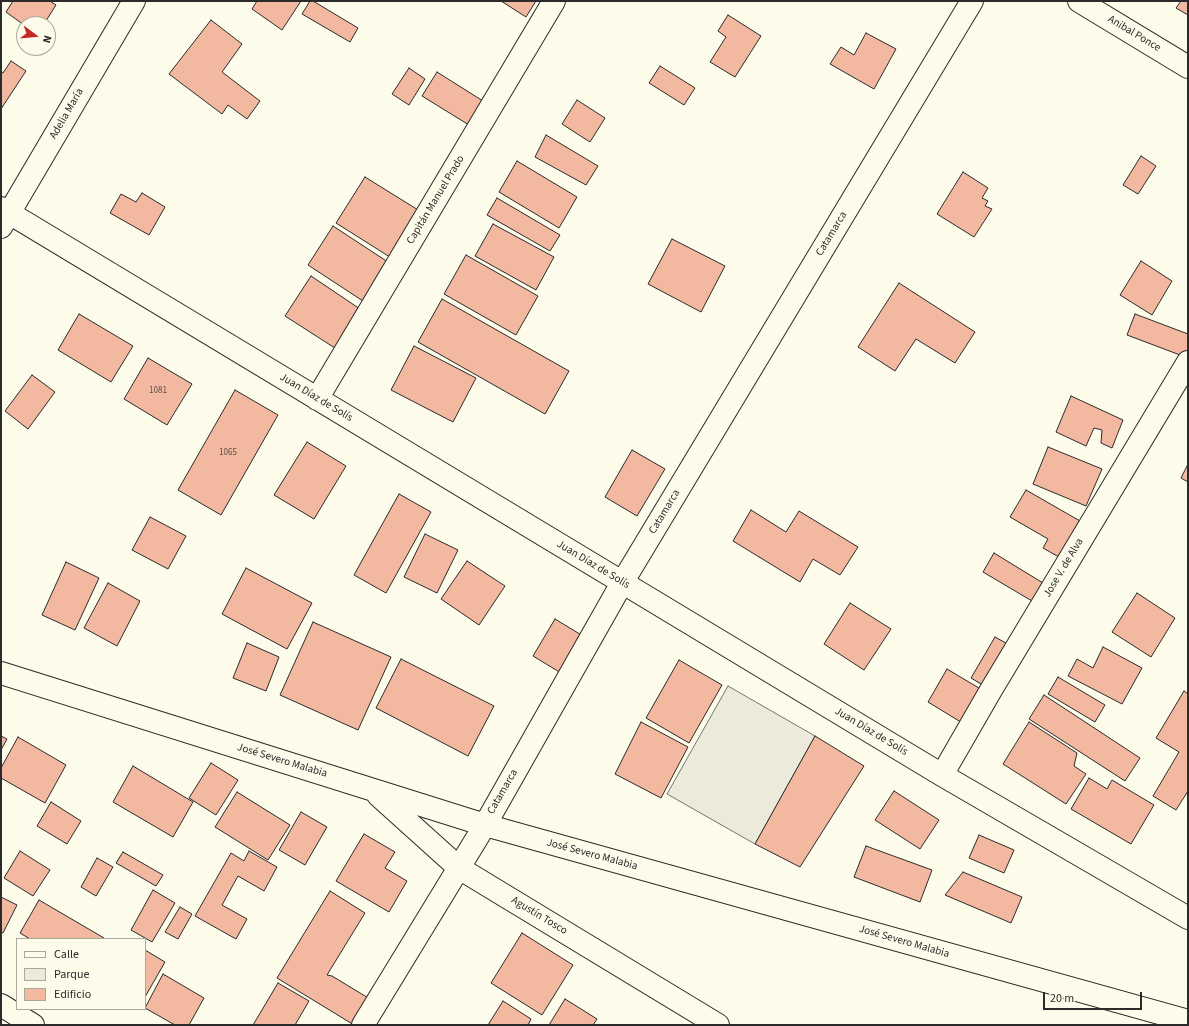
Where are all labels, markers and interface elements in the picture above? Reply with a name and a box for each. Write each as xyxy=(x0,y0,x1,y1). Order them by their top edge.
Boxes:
street label: Anibal Ponce xyxy=(1105,13,1163,55)
north arrow xyxy=(16,16,56,56)
text: N xyxy=(39,34,55,45)
street label: Adelia María xyxy=(47,86,87,142)
street label: Capitán Manuel Prado xyxy=(404,153,468,247)
street label: Catamarca xyxy=(814,209,850,259)
street label: Juan Díaz de Solís xyxy=(277,371,355,425)
house number: 1081 xyxy=(149,386,167,396)
house number: 1065 xyxy=(219,448,237,458)
street label: Catamarca xyxy=(647,487,683,537)
street label: Jose V. de Alva xyxy=(1041,536,1087,600)
street label: Juan Díaz de Solís xyxy=(554,538,632,592)
street label: Juan Díaz de Solís xyxy=(832,705,910,759)
street label: José Severo Malabia xyxy=(235,741,329,781)
street label: Catamarca xyxy=(485,767,521,817)
street label: José Severo Malabia xyxy=(545,837,639,873)
street label: Agustín Tosco xyxy=(509,894,569,938)
street label: José Severo Malabia xyxy=(857,923,951,961)
legend xyxy=(16,938,146,1010)
text: Calle xyxy=(54,946,79,963)
text: Parque xyxy=(54,966,90,983)
scale bar xyxy=(1045,984,1144,1010)
text: Edificio xyxy=(54,986,91,1003)
text: 20 m xyxy=(1050,990,1074,1007)

